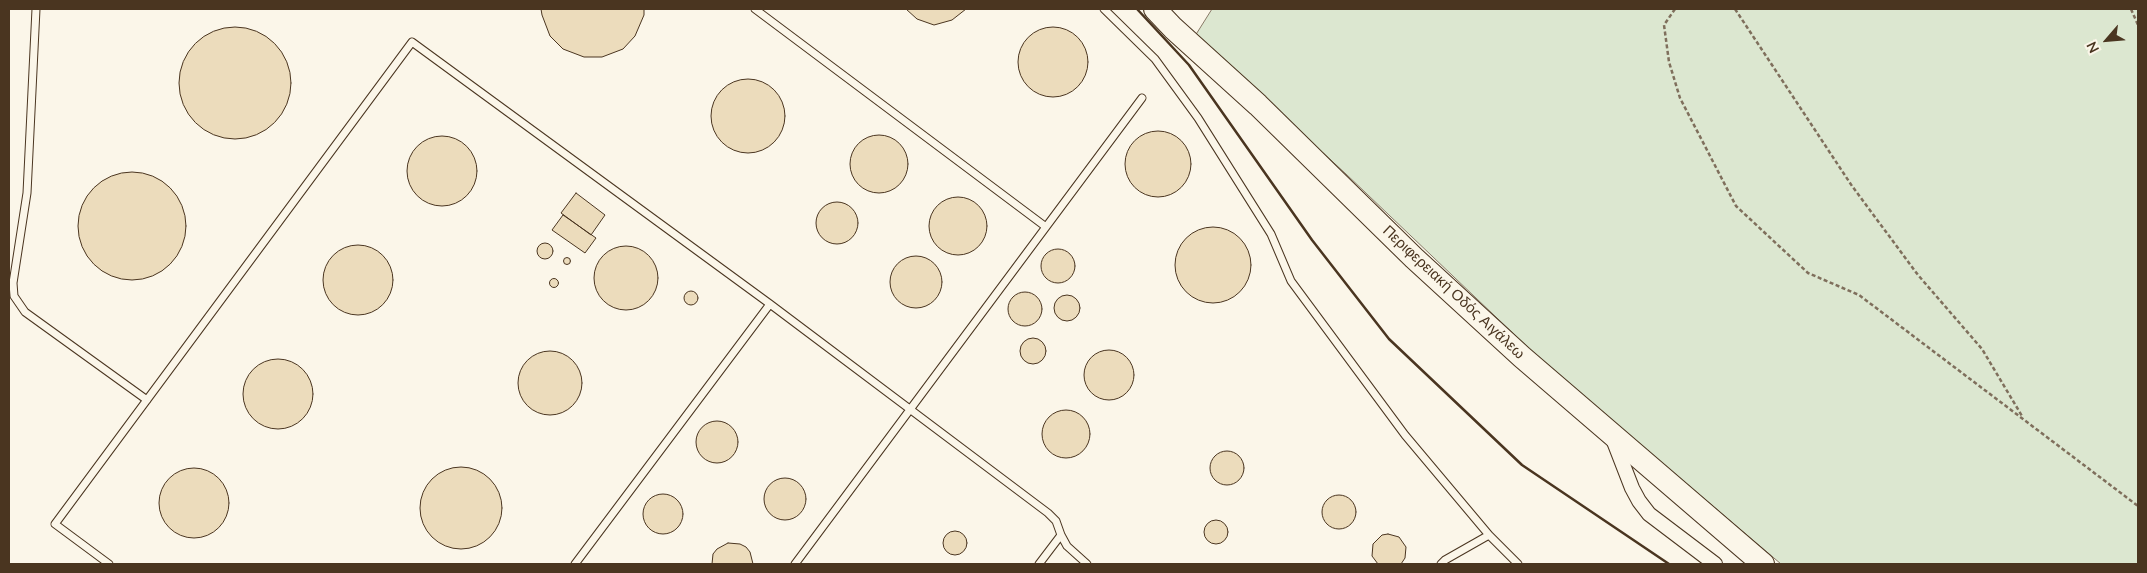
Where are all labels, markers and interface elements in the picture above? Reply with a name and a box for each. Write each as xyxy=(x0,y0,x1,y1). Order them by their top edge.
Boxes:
north arrow xyxy=(2082,15,2132,65)
text: N xyxy=(2082,38,2104,56)
street label: Περιφερειακή Οδός Αιγάλεω xyxy=(1378,222,1528,364)

